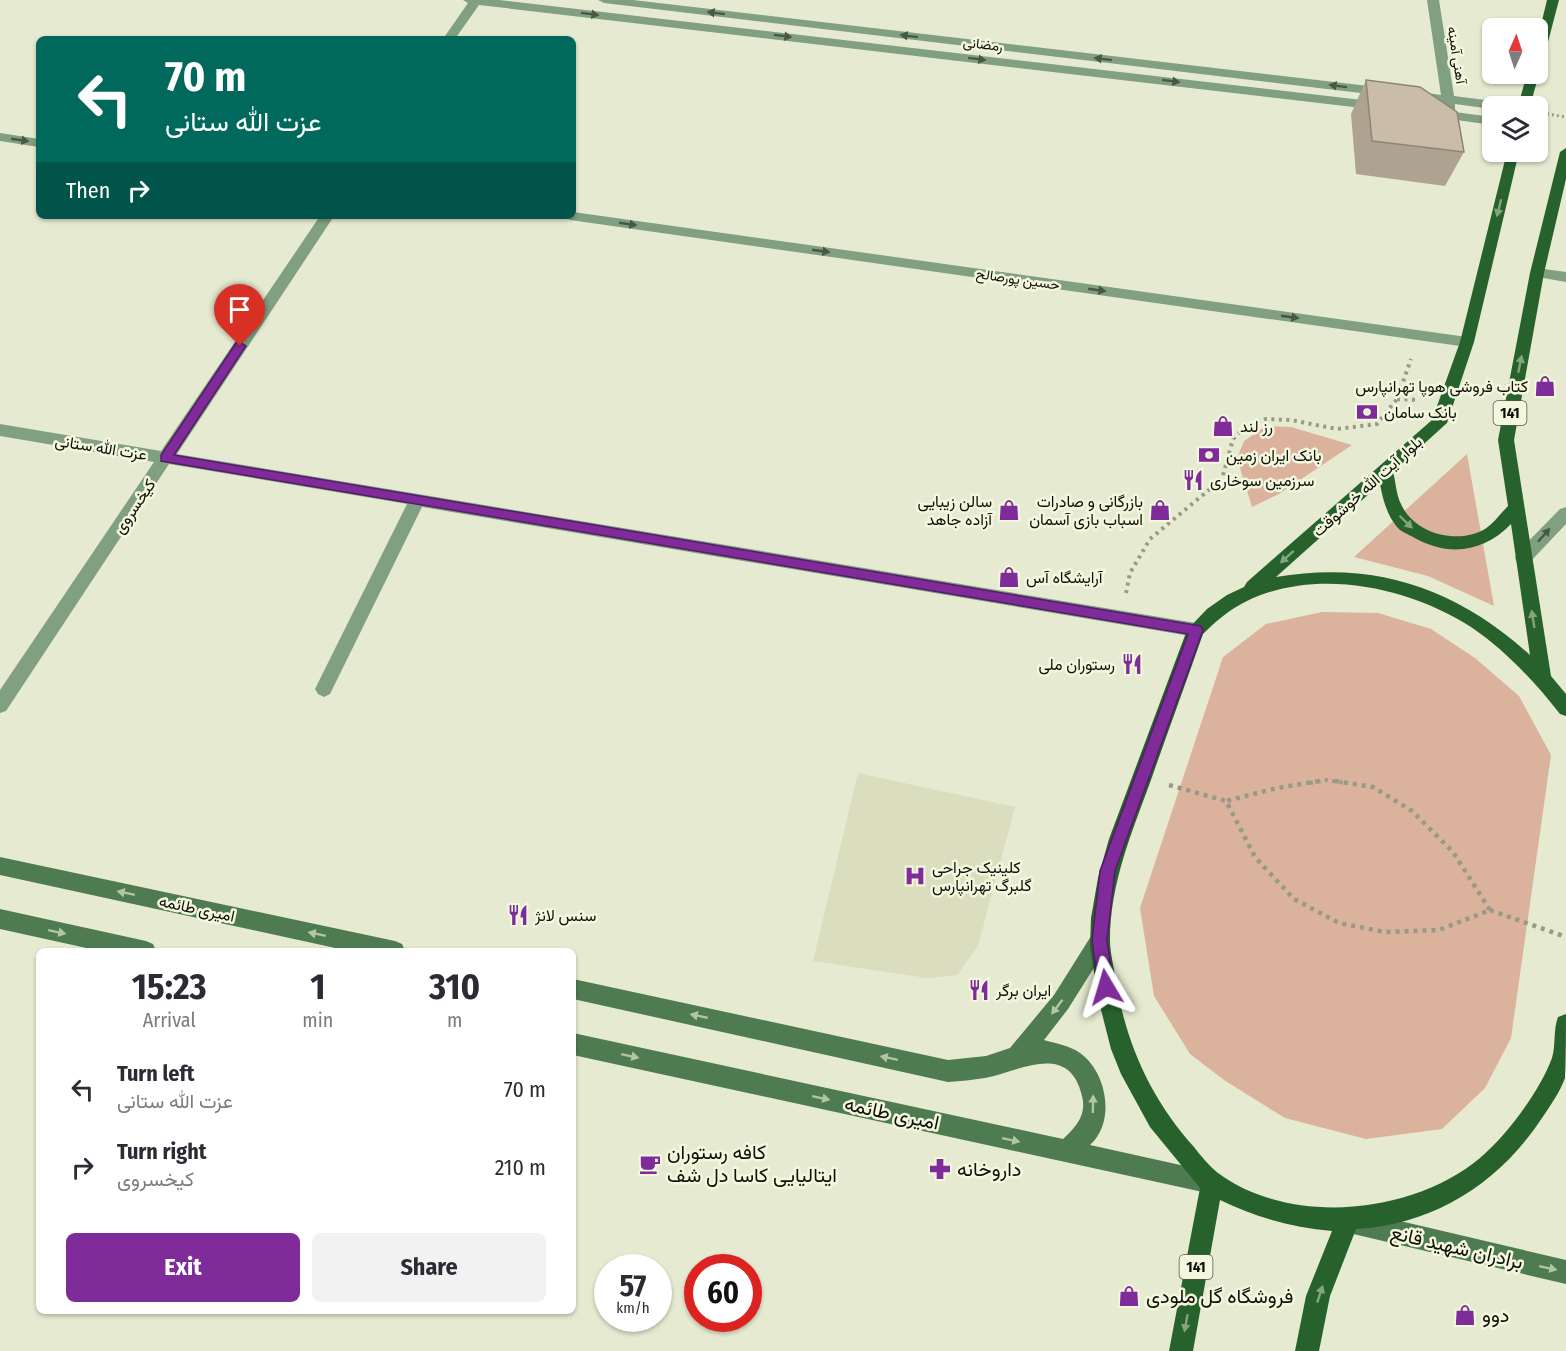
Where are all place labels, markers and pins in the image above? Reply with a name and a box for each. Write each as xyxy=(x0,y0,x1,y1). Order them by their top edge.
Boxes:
pin xyxy=(214,284,265,346)
shop icon: کتاب فروشی هوپا تهرانپارس xyxy=(1533,374,1557,398)
place label: کتاب فروشی هوپا تهرانپارس xyxy=(1355,377,1528,398)
bank icon: بانک سامان xyxy=(1355,400,1379,424)
place label: بانک سامان xyxy=(1384,403,1457,422)
shop icon: رز لند xyxy=(1211,414,1235,438)
place label: رز لند xyxy=(1240,417,1273,437)
bank icon: بانک ایران زمین xyxy=(1197,443,1221,467)
place label: بانک ایران زمین xyxy=(1226,446,1322,466)
restaurant icon: سرزمين سوخاری xyxy=(1181,468,1205,492)
place label: سرزمين سوخاری xyxy=(1210,471,1314,491)
place label: سالن زیبایی آزاده جاهد xyxy=(918,492,993,530)
place label: بازرگانی و صادرات اسباب بازی آسمان xyxy=(1029,492,1143,530)
shop icon: سالن زیبایی آزاده جاهد xyxy=(997,498,1021,522)
shop icon: بازرگانی و صادرات اسباب بازی آسمان xyxy=(1148,498,1172,522)
shop icon: آرایشگاه آس xyxy=(997,565,1021,589)
place label: آرایشگاه آس xyxy=(1026,568,1104,588)
restaurant icon: رستوران ملی xyxy=(1120,652,1144,676)
place label: رستوران ملی xyxy=(1039,655,1115,675)
place label: کلینیک جراحی گلبرگ تهرانپارس xyxy=(932,858,1032,897)
hospital icon: کلینیک جراحی گلبرگ تهرانپارس xyxy=(903,864,927,888)
restaurant icon: سنس لانژ xyxy=(506,903,530,927)
place label: سنس لانژ xyxy=(534,906,596,926)
restaurant icon: ایران برگر xyxy=(967,978,991,1002)
place label: ایران برگر xyxy=(995,981,1051,1001)
place label: کافه رستوران ایتالیایی کاسا دل شف xyxy=(667,1140,837,1187)
cafe icon: کافه رستوران ایتالیایی کاسا دل شف xyxy=(638,1152,662,1176)
pharmacy icon: داروخانه xyxy=(928,1157,952,1181)
place label: داروخانه xyxy=(957,1157,1021,1182)
shop icon: فروشگاه گل ملودی xyxy=(1117,1284,1141,1308)
place label: فروشگاه گل ملودی xyxy=(1146,1284,1293,1309)
shop icon: دوو xyxy=(1453,1303,1477,1327)
place label: دوو xyxy=(1482,1303,1509,1328)

